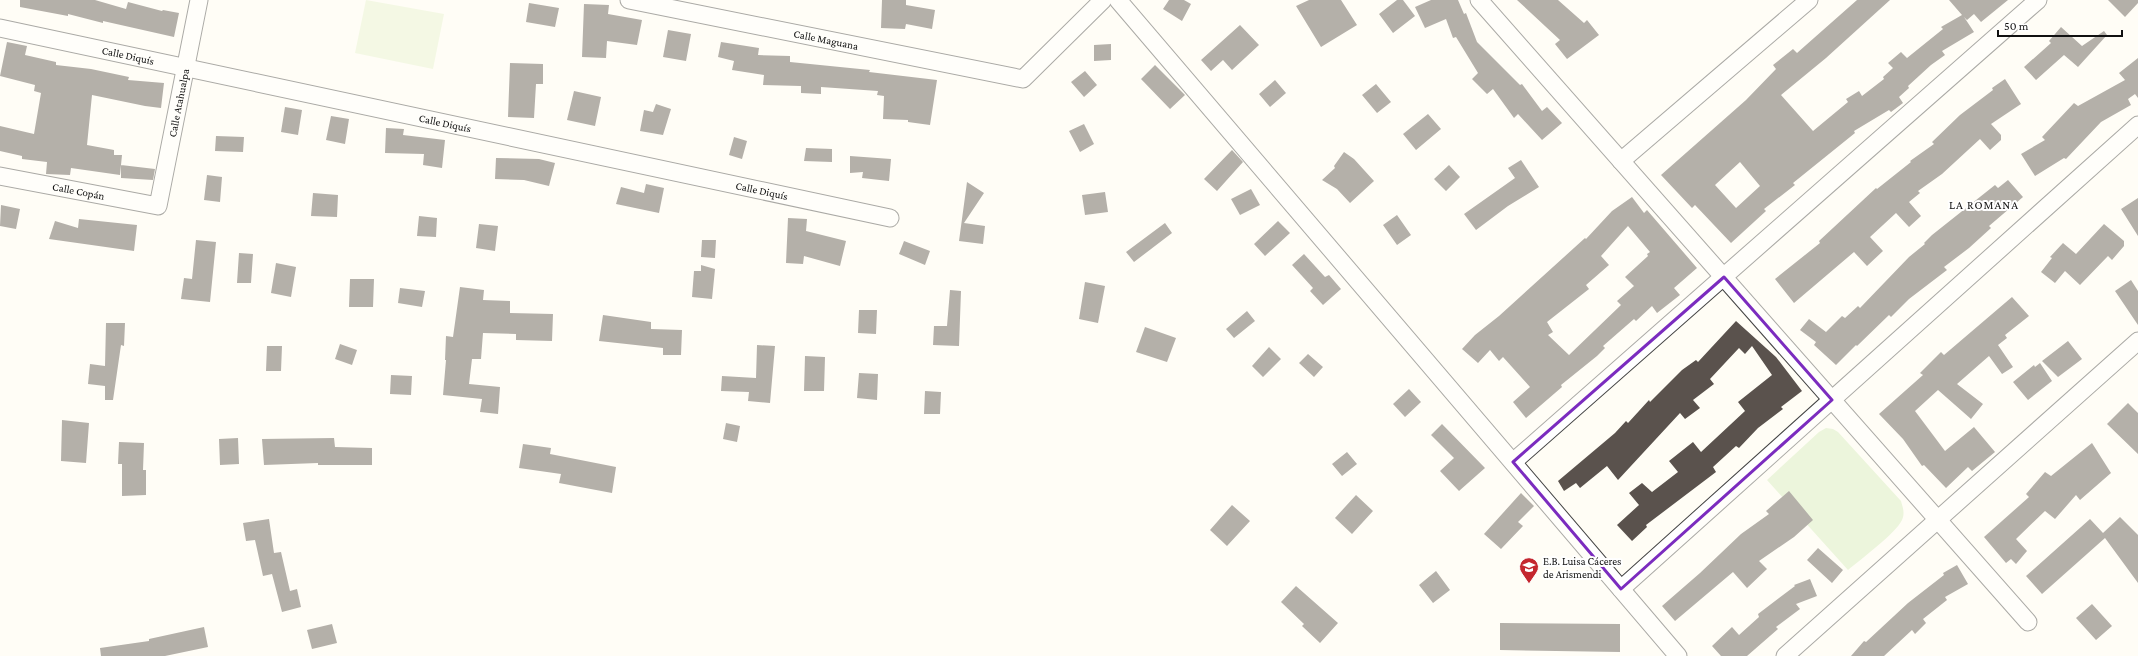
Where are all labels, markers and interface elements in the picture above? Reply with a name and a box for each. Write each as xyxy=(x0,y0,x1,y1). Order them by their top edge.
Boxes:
scale bar xyxy=(1998,12,2122,38)
text: 50 m xyxy=(2004,19,2029,33)
street label: Calle Maguana xyxy=(793,27,859,52)
street label: Calle Diquís xyxy=(101,44,155,67)
street label: Calle Atahualpa xyxy=(166,68,191,138)
street label: Calle Diquís xyxy=(418,112,472,134)
street label: Calle Diquís xyxy=(735,179,789,202)
street label: Calle Copán xyxy=(51,180,106,202)
district label: LA ROMANA xyxy=(1949,198,2019,212)
place label: E.B. Luisa Cáceres de Arismendi xyxy=(1543,555,1621,580)
school or university icon: E.B. Luisa Cáceres de Arismendi xyxy=(1518,556,1540,584)

